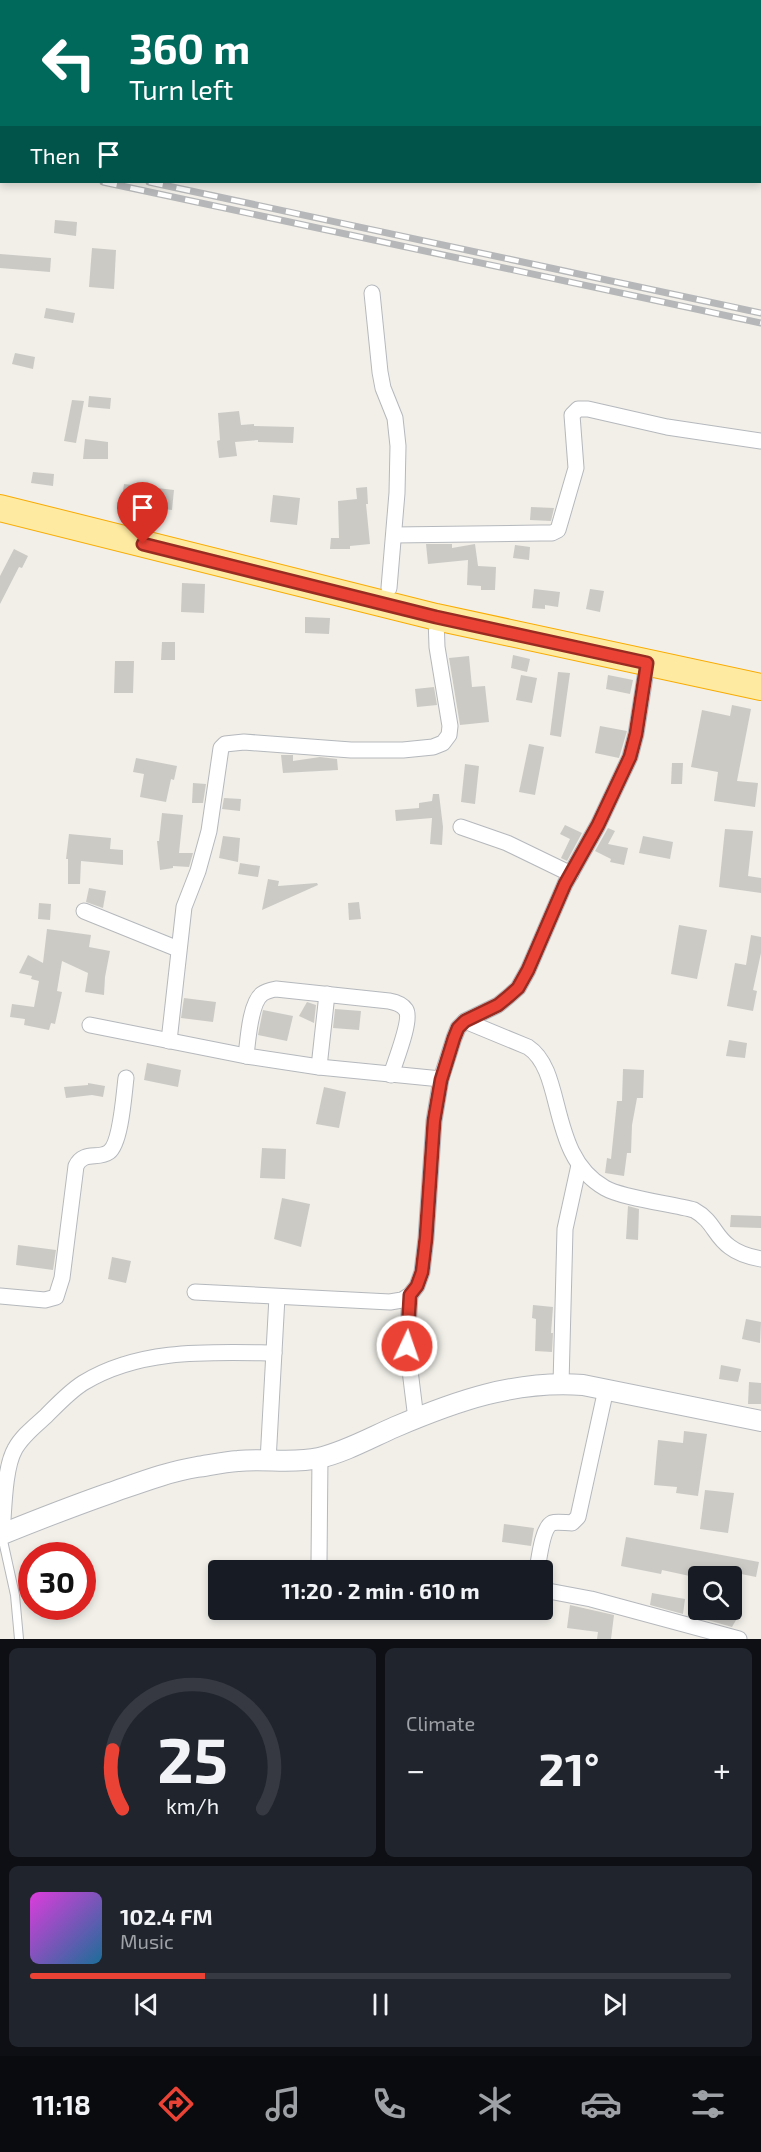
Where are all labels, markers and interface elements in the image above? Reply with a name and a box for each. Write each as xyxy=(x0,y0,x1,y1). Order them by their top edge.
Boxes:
text: 360 m xyxy=(129,22,250,72)
icon: left xyxy=(30,24,108,102)
text: Turn left xyxy=(129,73,233,105)
icon: arrive xyxy=(92,138,125,171)
text: Then xyxy=(30,142,80,168)
pin xyxy=(117,482,168,544)
icon: arrive xyxy=(126,491,159,524)
position arrow xyxy=(375,1314,439,1378)
speed limit sign: 30 xyxy=(18,1542,96,1620)
map controls xyxy=(688,1566,742,1620)
button: search xyxy=(688,1566,742,1620)
text: 11:20 · 2 min · 610 m xyxy=(281,1577,480,1603)
text: Climate xyxy=(406,1711,475,1735)
text: 25 xyxy=(157,1721,228,1796)
text: 21° xyxy=(539,1741,600,1795)
text: − xyxy=(406,1749,425,1789)
text: + xyxy=(713,1749,731,1789)
text: km/h xyxy=(166,1794,219,1819)
text: 102.4 FM xyxy=(120,1903,213,1929)
text: Music xyxy=(120,1929,174,1953)
icon: previous xyxy=(130,1988,163,2021)
icon: pause xyxy=(364,1988,397,2021)
icon: next xyxy=(598,1988,631,2021)
icon: directions xyxy=(155,2083,197,2125)
icon: music xyxy=(262,2083,304,2125)
icon: phone xyxy=(368,2083,410,2125)
icon: climate xyxy=(474,2083,516,2125)
icon: car xyxy=(580,2083,622,2125)
icon: filters xyxy=(687,2083,729,2125)
text: 11:18 xyxy=(32,2088,91,2120)

